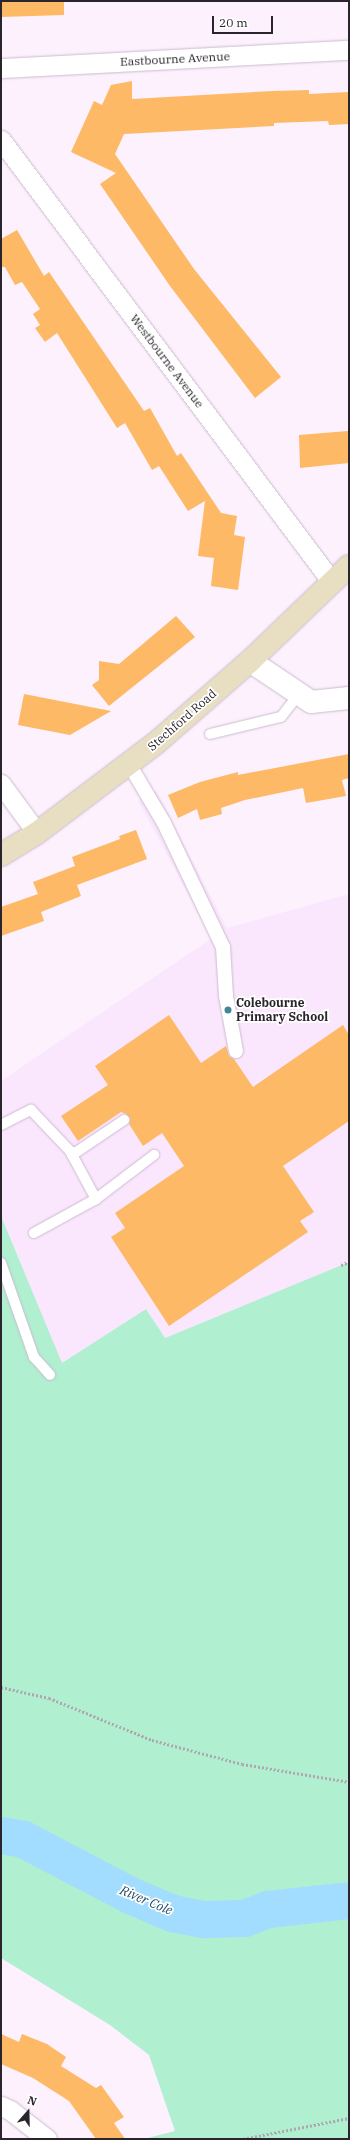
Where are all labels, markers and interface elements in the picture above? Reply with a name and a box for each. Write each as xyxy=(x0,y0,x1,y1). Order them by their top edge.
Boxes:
scale bar xyxy=(214,8,275,34)
text: 20 m xyxy=(219,15,248,30)
street label: Eastbourne Avenue xyxy=(120,49,230,69)
street label: Westbourne Avenue xyxy=(127,311,207,411)
street label: Stechford Road xyxy=(145,686,219,754)
place label: Colebourne Primary School xyxy=(236,996,328,1024)
marker: Colebourne Primary School xyxy=(223,1005,233,1015)
water label: River Cole xyxy=(117,1883,175,1919)
north arrow xyxy=(8,2092,48,2132)
text: N xyxy=(26,2093,39,2109)

